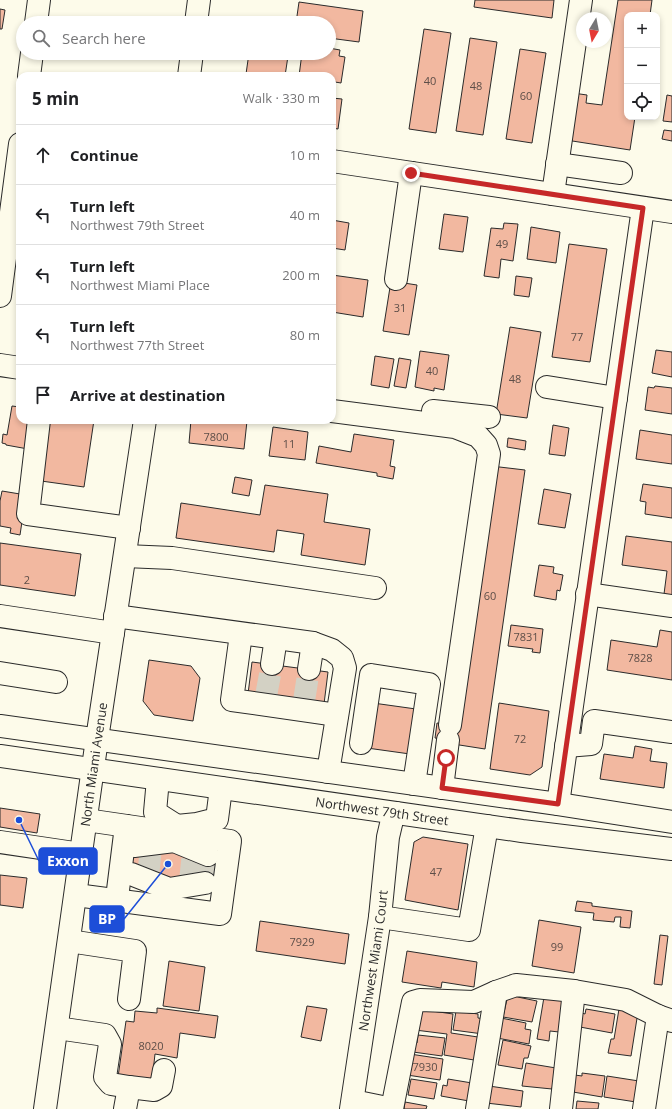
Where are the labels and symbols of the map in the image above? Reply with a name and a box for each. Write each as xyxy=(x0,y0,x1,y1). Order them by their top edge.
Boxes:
north arrow xyxy=(576,12,612,48)
house number: 40 xyxy=(424,73,436,88)
house number: 48 xyxy=(470,78,482,93)
house number: 60 xyxy=(520,88,532,103)
route end xyxy=(402,164,420,182)
house number: 49 xyxy=(496,236,508,251)
house number: 31 xyxy=(394,300,406,315)
house number: 77 xyxy=(571,329,583,344)
house number: 40 xyxy=(426,363,438,378)
house number: 48 xyxy=(509,371,521,386)
house number: 7800 xyxy=(203,429,229,444)
house number: 11 xyxy=(283,436,295,451)
house number: 2 xyxy=(24,572,30,587)
house number: 60 xyxy=(484,588,496,603)
house number: 7831 xyxy=(513,629,539,644)
house number: 7828 xyxy=(627,650,653,665)
street label: North Miami Avenue xyxy=(76,701,111,828)
house number: 72 xyxy=(514,731,526,746)
route start xyxy=(437,749,455,767)
street label: Northwest 79th Street xyxy=(314,792,450,829)
callout: Exxon xyxy=(39,848,97,874)
text: Exxon xyxy=(47,851,89,870)
house number: 47 xyxy=(430,864,442,879)
street label: Northwest Miami Court xyxy=(354,889,392,1032)
callout: BP xyxy=(90,906,124,932)
text: BP xyxy=(98,909,116,928)
house number: 7929 xyxy=(289,934,315,949)
house number: 99 xyxy=(551,939,563,954)
house number: 8020 xyxy=(138,1038,164,1053)
house number: 7930 xyxy=(412,1059,438,1074)

